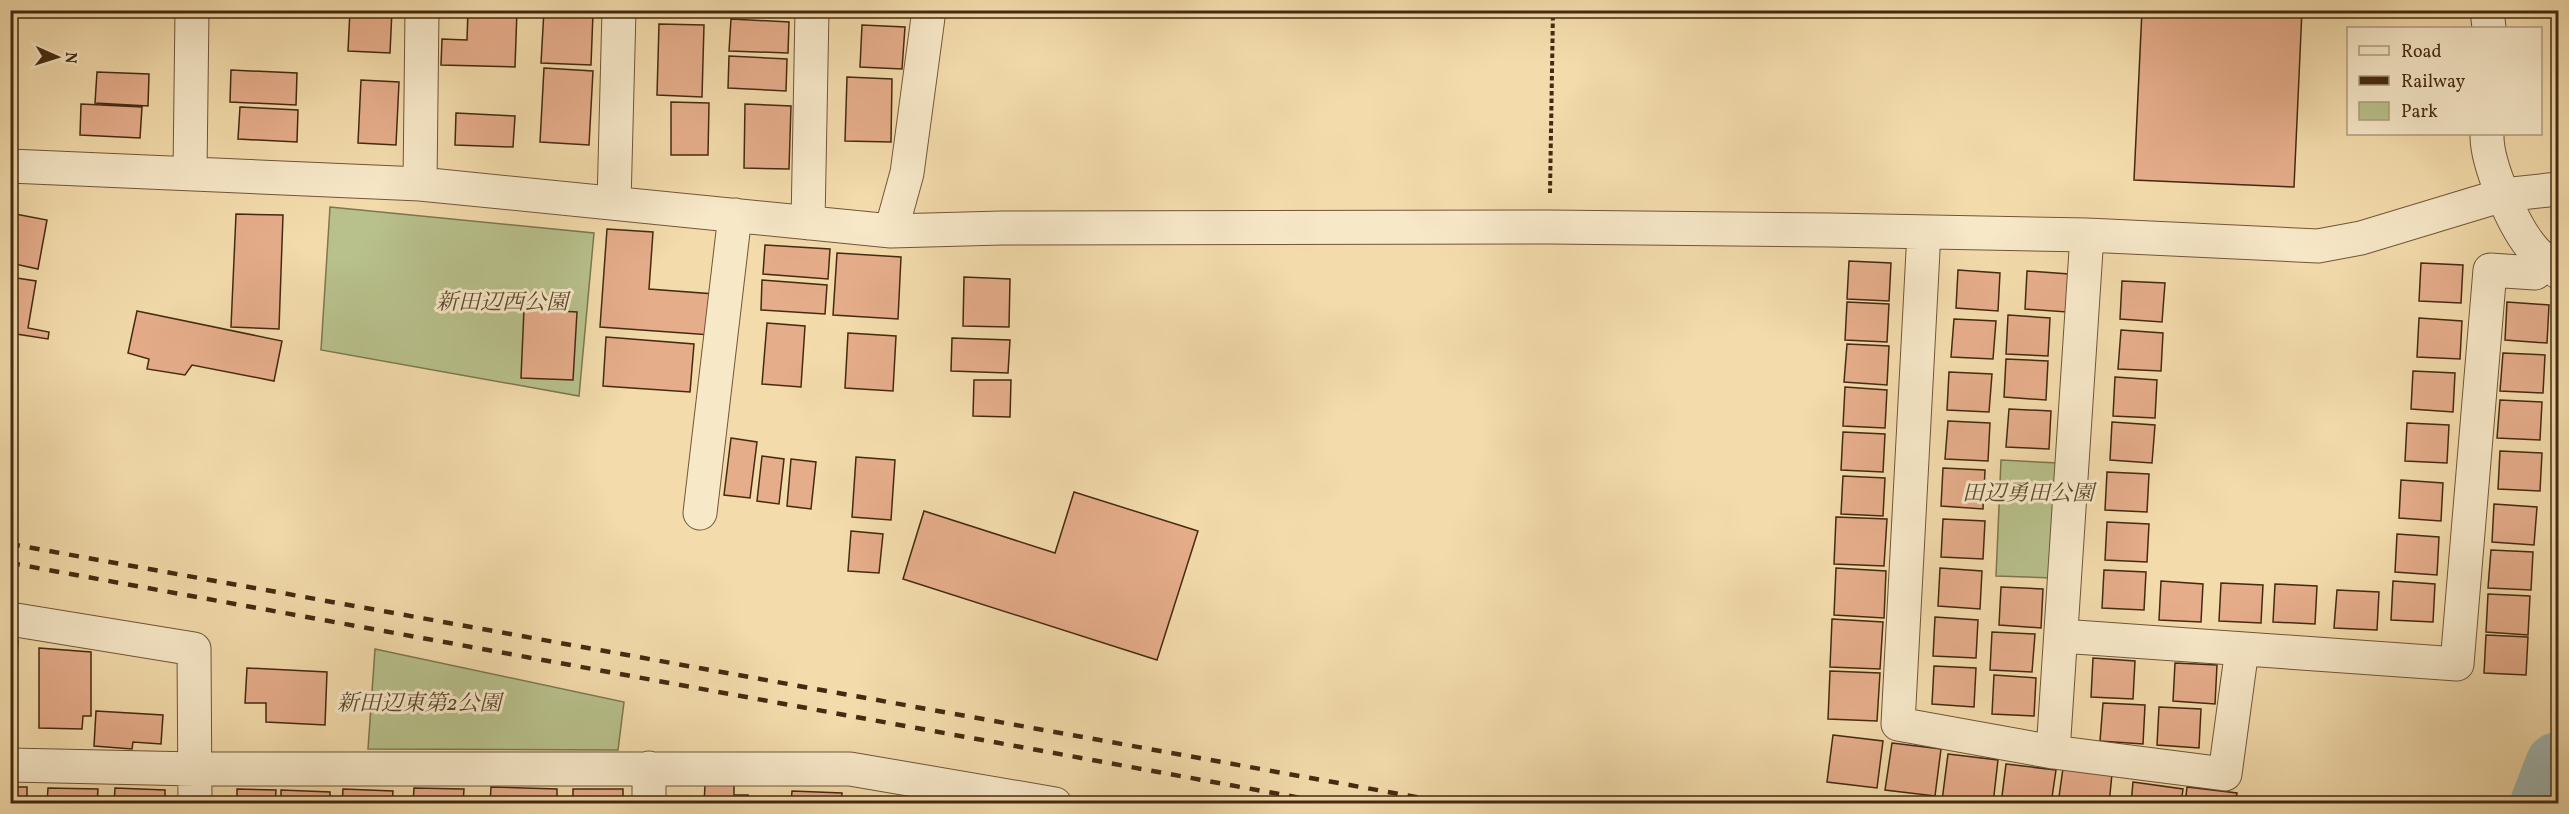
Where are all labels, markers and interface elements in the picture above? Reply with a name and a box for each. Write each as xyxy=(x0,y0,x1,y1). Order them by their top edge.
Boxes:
north arrow xyxy=(27,27,87,87)
legend xyxy=(2347,27,2542,135)
text: Road xyxy=(2401,40,2442,65)
text: N xyxy=(59,51,81,64)
text: Railway xyxy=(2401,70,2465,95)
text: Park xyxy=(2401,100,2438,125)
park label: 新田辺西公園 xyxy=(436,288,571,319)
park label: 田辺勇田公園 xyxy=(1962,479,2097,510)
park label: 新田辺東第2公園 xyxy=(337,689,504,720)

